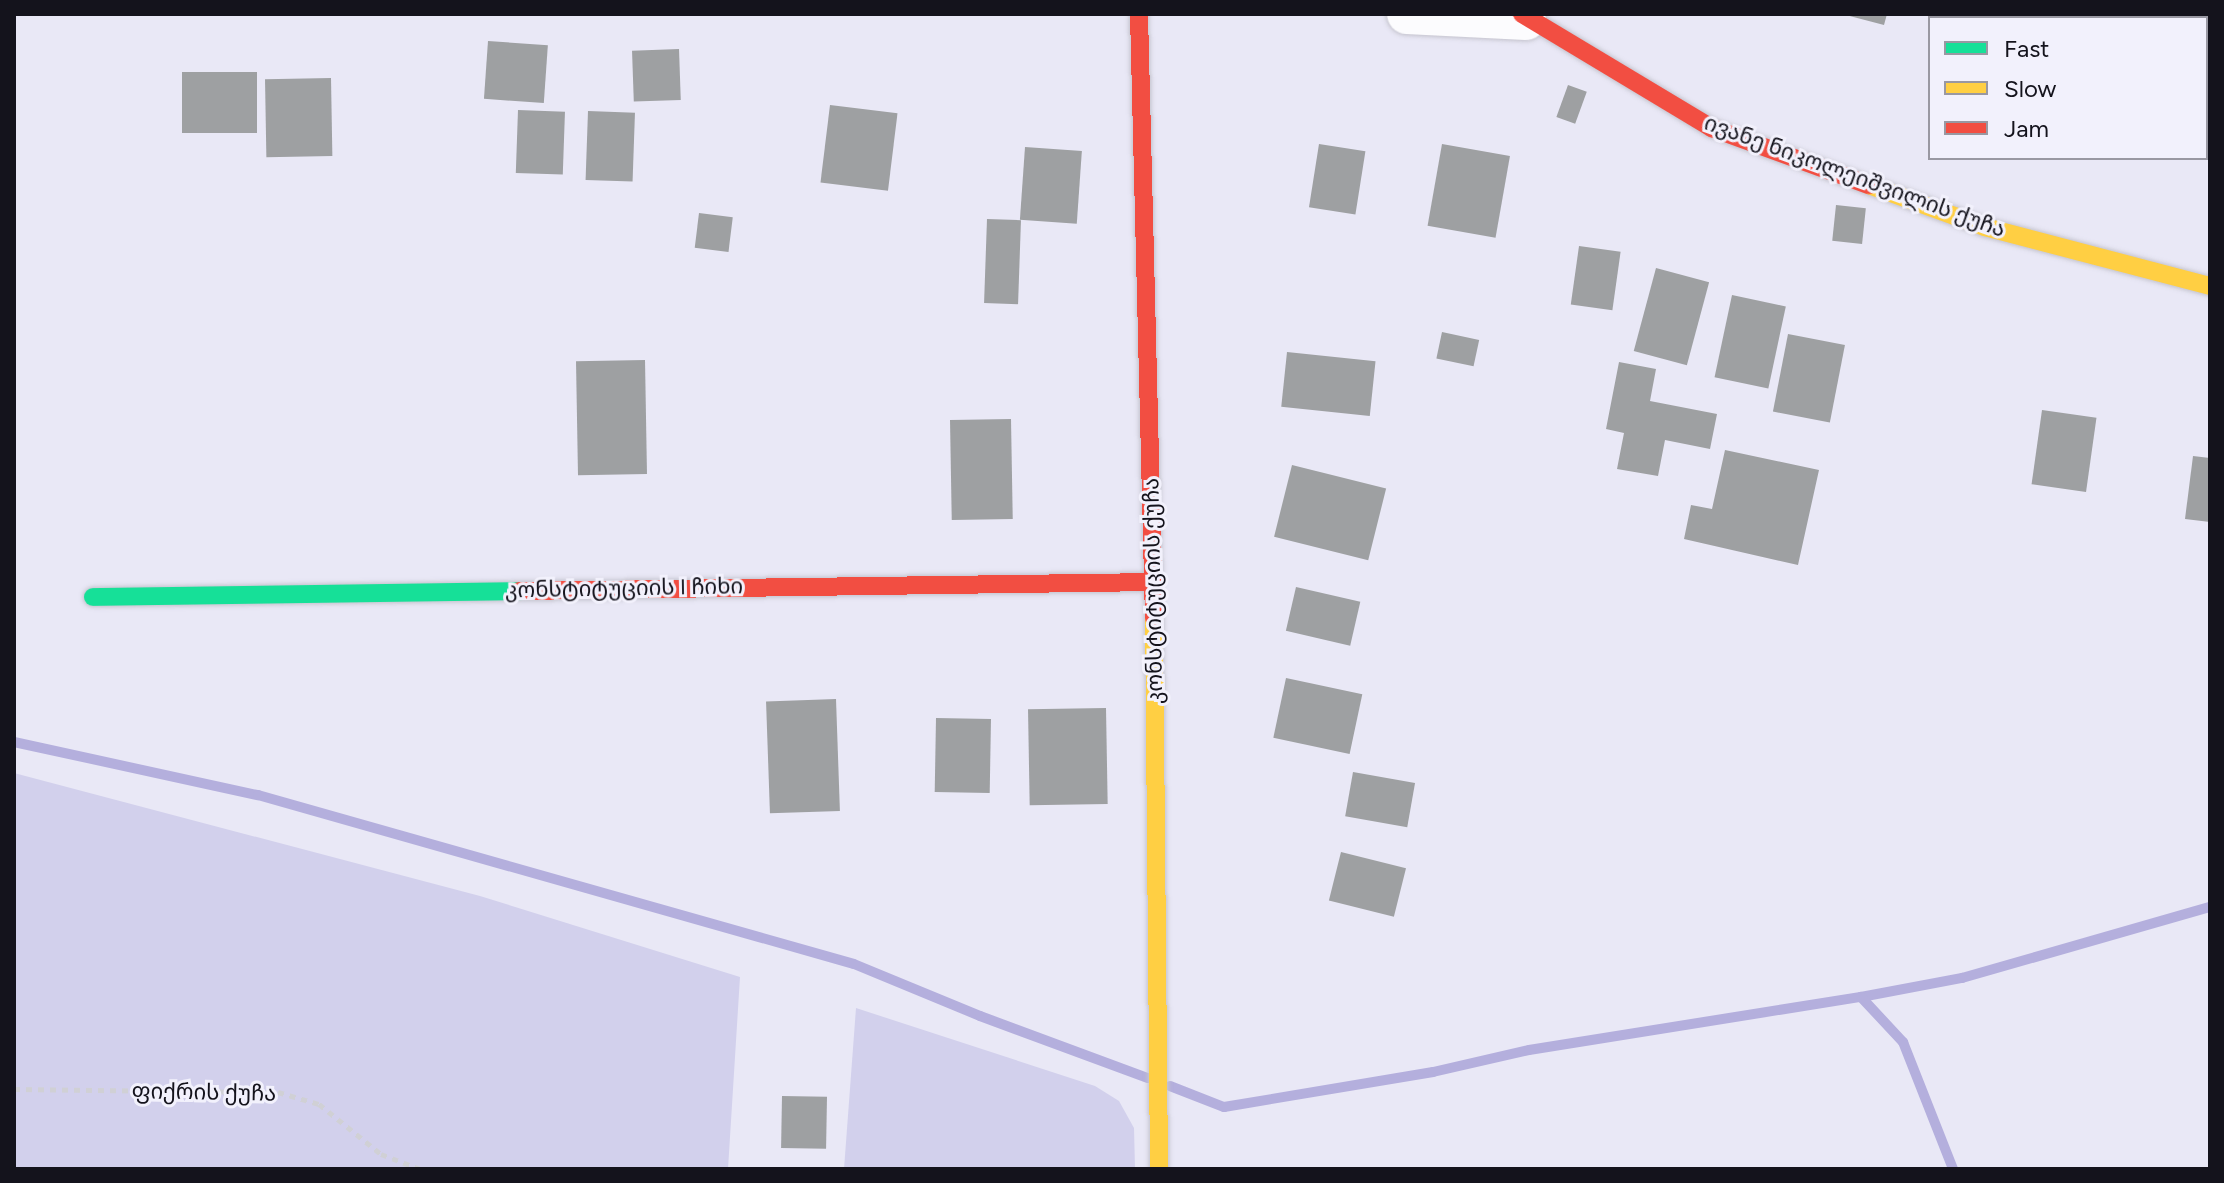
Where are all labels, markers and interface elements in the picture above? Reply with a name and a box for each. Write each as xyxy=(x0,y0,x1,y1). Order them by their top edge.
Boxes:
legend xyxy=(1928,16,2208,160)
text: Fast xyxy=(2004,34,2049,63)
text: Slow xyxy=(2004,74,2056,103)
street label: ივანე ნიკოლეიშვილის ქუჩა xyxy=(1701,109,2009,243)
text: Jam xyxy=(2004,114,2049,143)
street label: კონსტიტუციის ქუჩა xyxy=(1138,478,1168,704)
street label: კონსტიტუციის I ჩიხი xyxy=(505,573,743,603)
street label: ფიქრის ქუჩა xyxy=(131,1078,277,1106)

